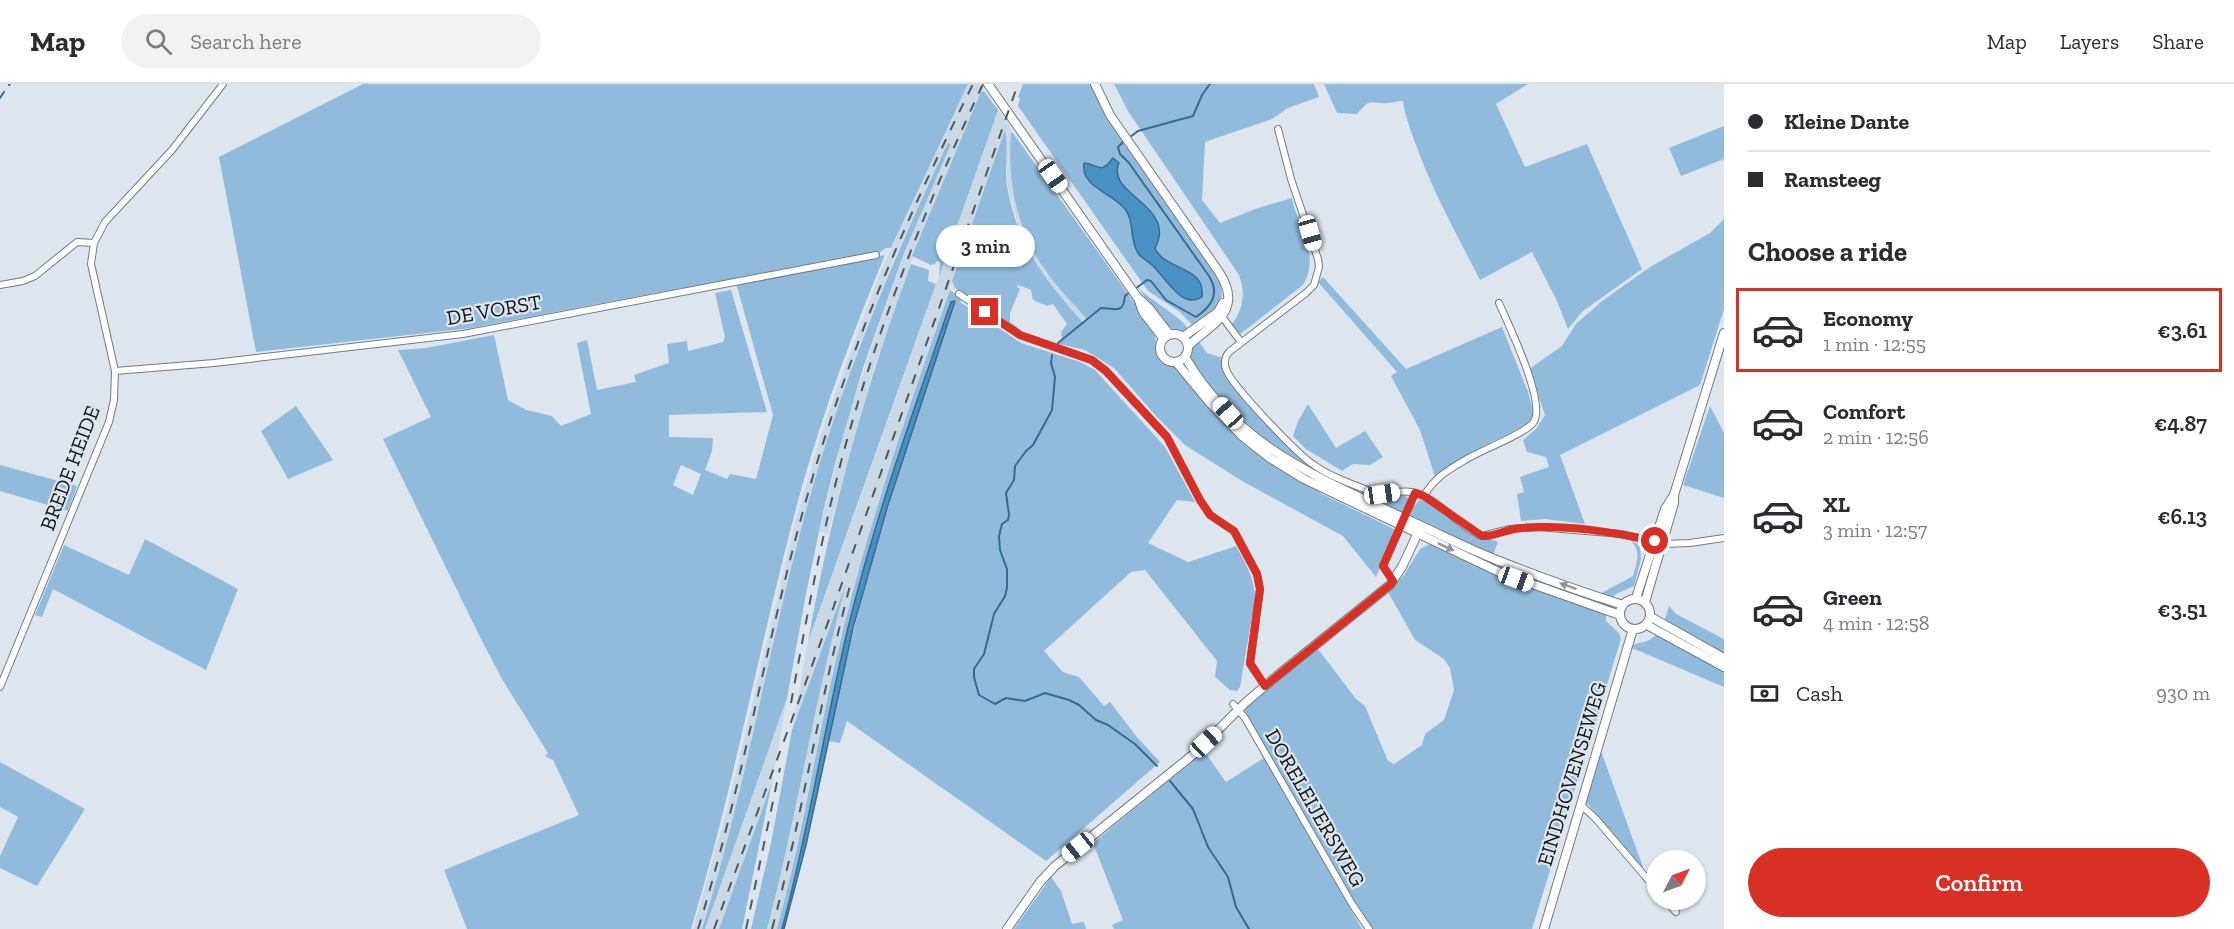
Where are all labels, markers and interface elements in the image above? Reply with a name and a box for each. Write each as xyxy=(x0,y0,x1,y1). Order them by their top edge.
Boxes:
search box xyxy=(121,14,541,68)
text: Map xyxy=(30,25,85,58)
icon: search xyxy=(142,25,175,58)
text: Search here xyxy=(190,28,302,55)
text: Map xyxy=(1987,29,2027,54)
text: Layers xyxy=(2060,29,2119,54)
text: Share xyxy=(2152,29,2204,54)
text: Kleine Dante xyxy=(1784,108,1909,135)
car xyxy=(1035,156,1071,196)
text: Ramsteeg xyxy=(1784,166,1881,193)
car xyxy=(1296,213,1324,253)
callout: 3 min xyxy=(936,225,1034,267)
text: 3 min xyxy=(961,234,1010,258)
text: Choose a ride xyxy=(1748,236,1907,268)
street label: DE VORST xyxy=(444,289,543,330)
route end xyxy=(971,298,998,325)
icon: car xyxy=(1751,303,1805,357)
text: Economy xyxy=(1823,305,1913,332)
text: €3.61 xyxy=(2158,317,2207,344)
text: 1 min · 12:55 xyxy=(1823,332,1926,356)
car xyxy=(1209,394,1247,432)
icon: car xyxy=(1751,396,1805,450)
text: Comfort xyxy=(1823,398,1905,425)
street label: BREDE HEIDE xyxy=(34,402,105,534)
text: €4.87 xyxy=(2154,410,2207,437)
text: 2 min · 12:56 xyxy=(1823,425,1929,449)
car xyxy=(1363,483,1401,505)
icon: car xyxy=(1751,489,1805,543)
text: XL xyxy=(1823,491,1850,518)
text: €6.13 xyxy=(2157,503,2207,530)
text: 3 min · 12:57 xyxy=(1823,518,1927,542)
route start xyxy=(1641,527,1668,554)
one-way arrow xyxy=(1437,542,1454,551)
car xyxy=(1496,564,1536,594)
one-way arrow xyxy=(1559,580,1577,590)
icon: car xyxy=(1751,582,1805,636)
text: Green xyxy=(1823,584,1882,611)
text: €3.51 xyxy=(2158,596,2207,623)
text: 4 min · 12:58 xyxy=(1823,611,1930,635)
icon: cash xyxy=(1748,677,1781,710)
street label: EINDHOVENSEWEG xyxy=(1532,679,1611,869)
text: Cash xyxy=(1796,680,1843,707)
text: 930 m xyxy=(2156,681,2210,705)
car xyxy=(1187,723,1225,761)
street label: DORELEIJERSWEG xyxy=(1260,724,1371,891)
car xyxy=(1058,829,1098,865)
button: Confirm xyxy=(1748,848,2210,917)
north arrow xyxy=(1646,850,1706,910)
map controls xyxy=(1646,850,1706,910)

